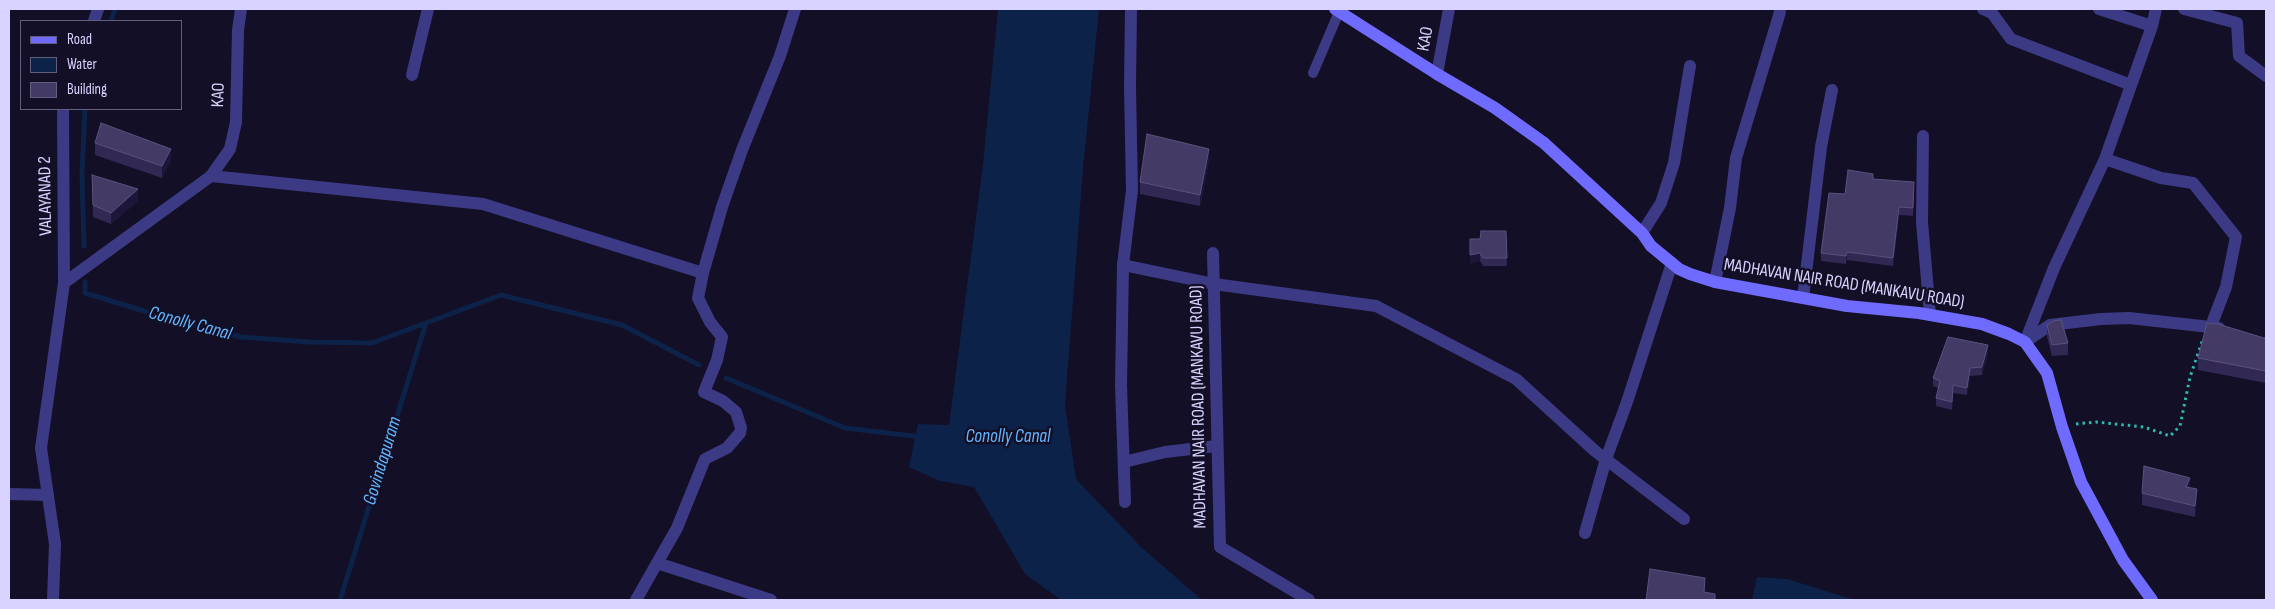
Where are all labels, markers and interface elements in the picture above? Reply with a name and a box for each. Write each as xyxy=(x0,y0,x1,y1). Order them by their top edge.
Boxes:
legend xyxy=(20,20,182,110)
street label: KAO xyxy=(1413,25,1439,53)
text: Road xyxy=(67,30,92,49)
text: Water xyxy=(67,55,97,74)
text: Building xyxy=(67,80,107,99)
street label: KAO xyxy=(208,82,230,108)
street label: VALAYANAD 2 xyxy=(35,156,57,236)
street label: MADHAVAN NAIR ROAD (MANKAVU ROAD) xyxy=(1722,254,1966,314)
street label: MADHAVAN NAIR ROAD (MANKAVU ROAD) xyxy=(1186,285,1212,529)
water label: Conolly Canal xyxy=(146,302,234,346)
water label: Govindapuram xyxy=(359,414,407,508)
water label: Conolly Canal xyxy=(965,426,1051,448)

